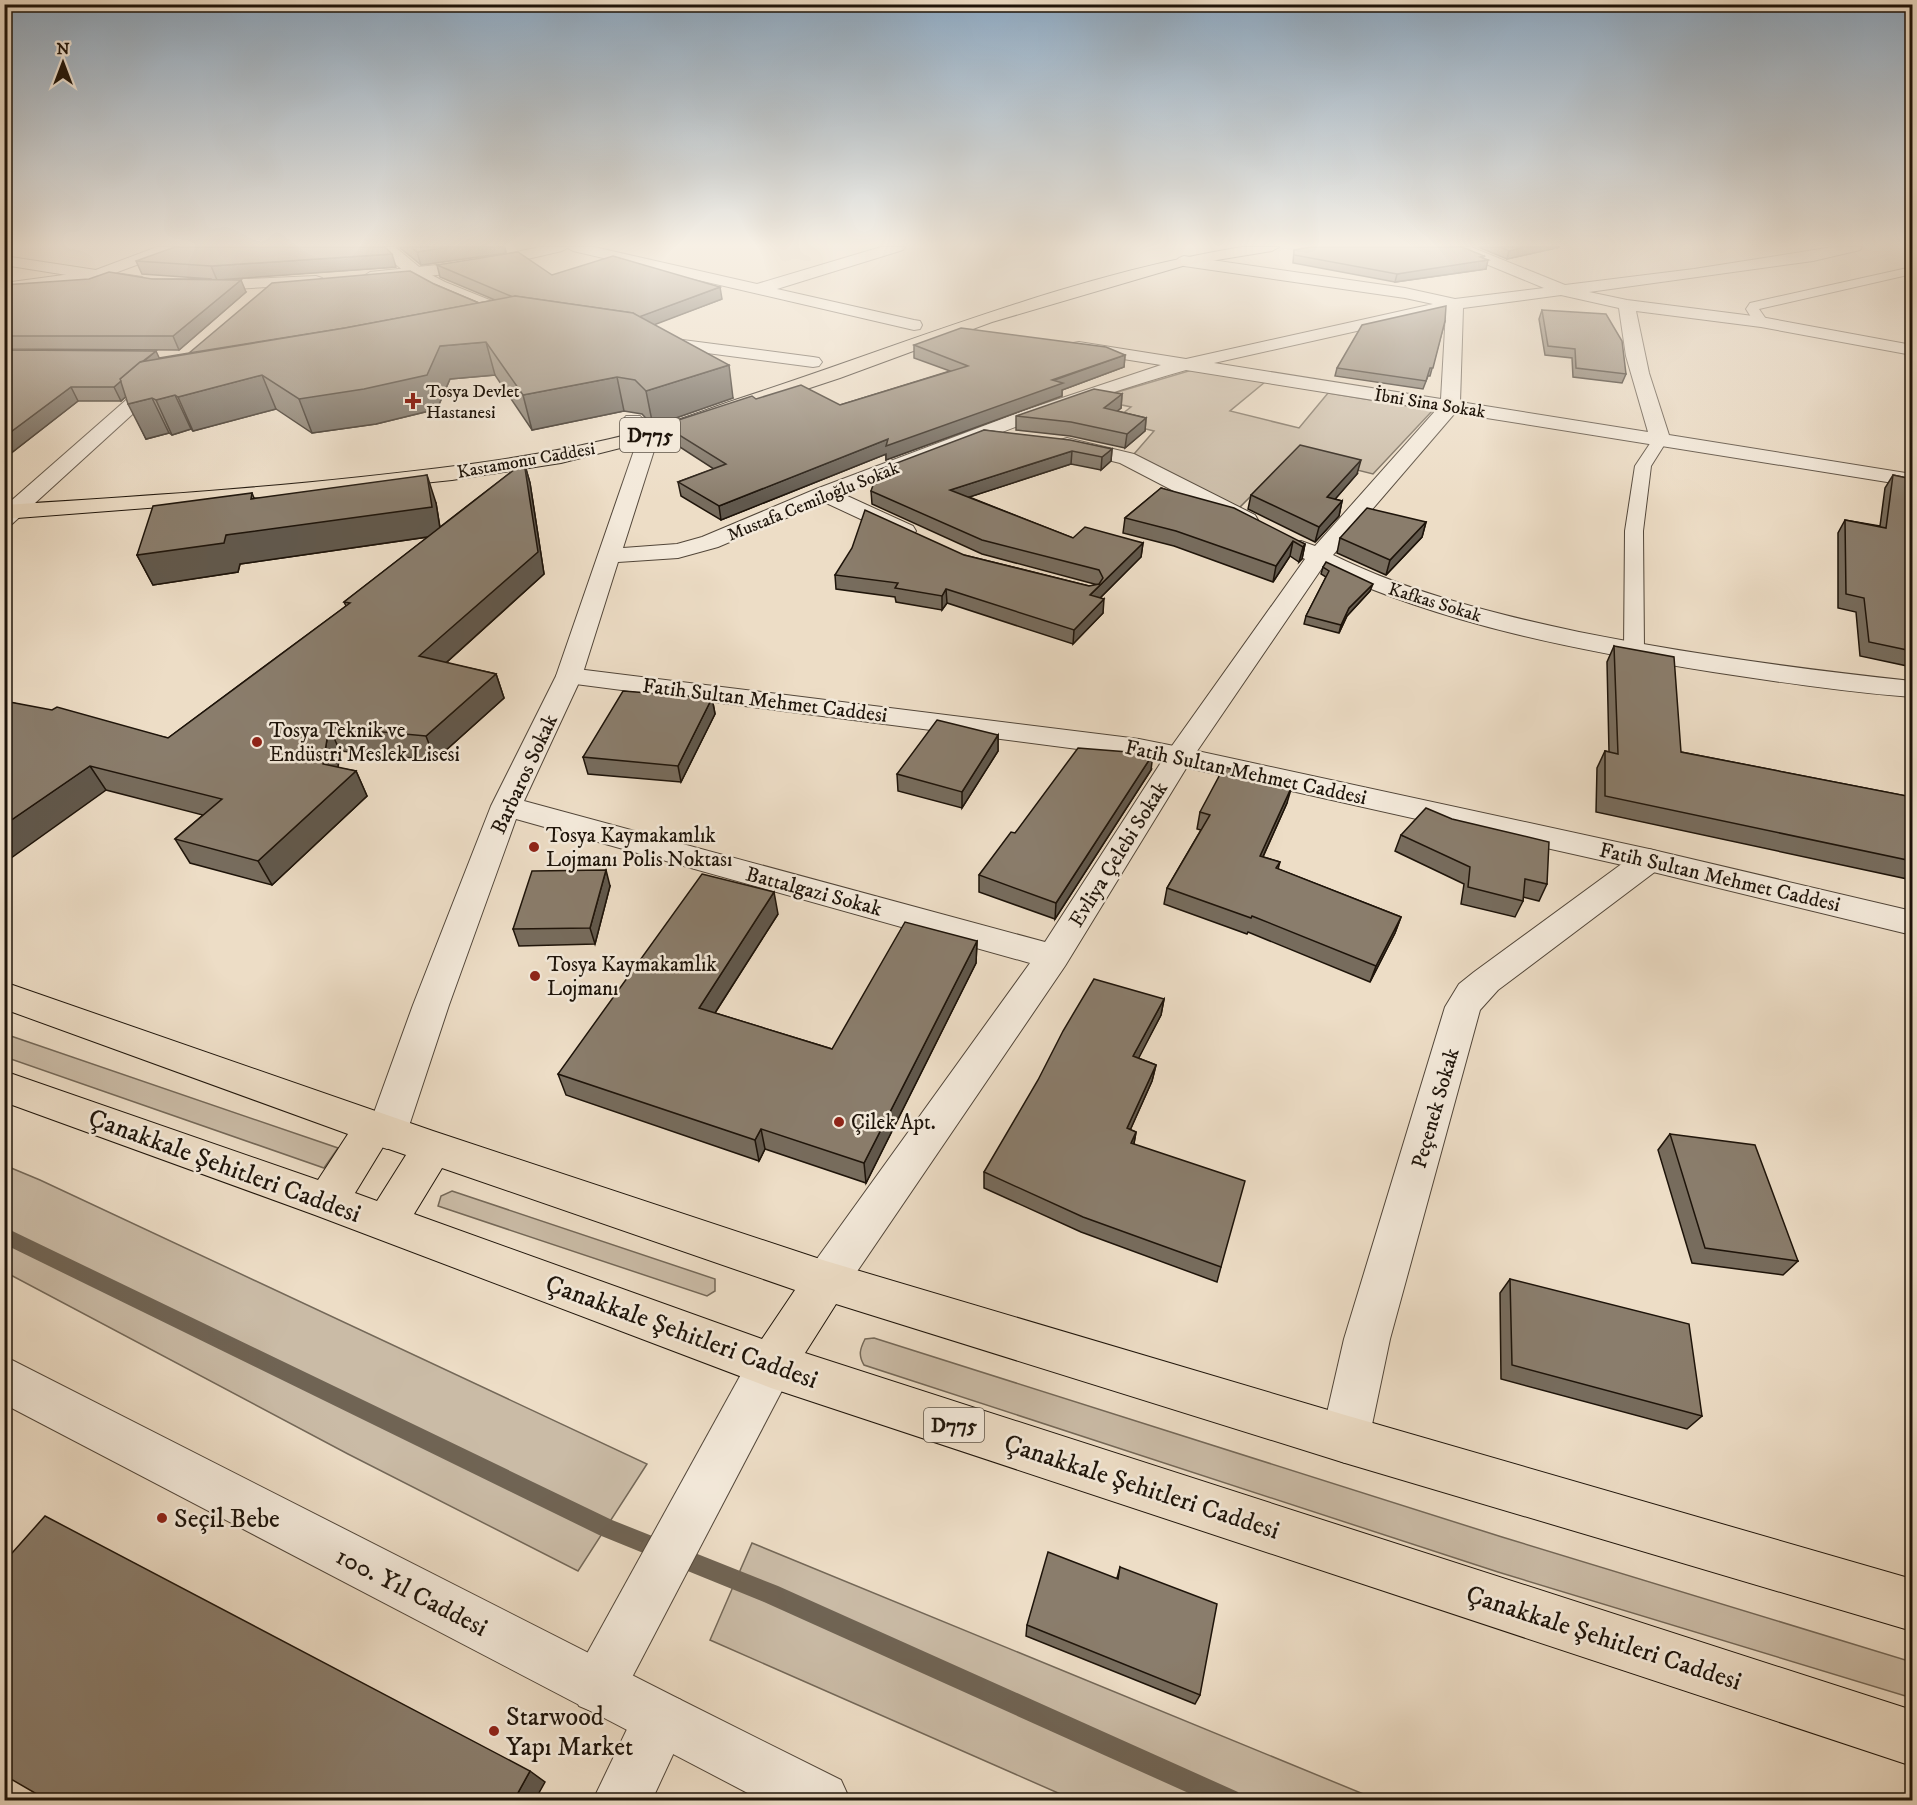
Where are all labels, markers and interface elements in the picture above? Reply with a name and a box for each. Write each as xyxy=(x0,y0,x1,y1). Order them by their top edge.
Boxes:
north arrow xyxy=(33,33,93,93)
text: N xyxy=(56,39,70,59)
place label: Tosya Devlet Hastanesi xyxy=(426,381,520,424)
street label: İbni Sina Sokak xyxy=(1373,383,1487,424)
marker: Tosya Devlet Hastanesi xyxy=(404,392,422,410)
road number: D775 xyxy=(620,418,680,452)
street label: Kastamonu Caddesi xyxy=(456,438,597,484)
street label: Mustafa Cemiloğlu Sokak xyxy=(724,457,903,546)
street label: Kafkas Sokak xyxy=(1386,578,1484,628)
street label: Fatih Sultan Mehmet Caddesi xyxy=(641,673,889,729)
street label: Barbaros Sokak xyxy=(486,710,564,838)
place label: Tosya Teknik ve Endüstri Meslek Lisesi xyxy=(269,718,460,768)
marker: Tosya Teknik ve Endüstri Meslek Lisesi xyxy=(250,735,264,749)
street label: Fatih Sultan Mehmet Caddesi xyxy=(1123,735,1369,811)
street label: Evliya Çelebi Sokak xyxy=(1064,776,1174,932)
place label: Tosya Kaymakamlık Lojmanı Polis Noktası xyxy=(546,823,733,873)
street label: Fatih Sultan Mehmet Caddesi xyxy=(1597,838,1843,918)
marker: Tosya Kaymakamlık Lojmanı Polis Noktası xyxy=(527,840,541,854)
street label: Battalgazi Sokak xyxy=(743,861,885,923)
place label: Tosya Kaymakamlık Lojmanı xyxy=(547,952,717,1002)
marker: Tosya Kaymakamlık Lojmanı xyxy=(528,969,542,983)
street label: Peçenek Sokak xyxy=(1406,1045,1466,1171)
street label: Çanakkale Şehitleri Caddesi xyxy=(84,1102,365,1231)
place label: Çilek Apt. xyxy=(851,1110,936,1136)
marker: Çilek Apt. xyxy=(832,1115,846,1129)
street label: Çanakkale Şehitleri Caddesi xyxy=(541,1268,822,1397)
road number: D775 xyxy=(924,1408,984,1442)
street label: Çanakkale Şehitleri Caddesi xyxy=(1000,1427,1283,1548)
place label: Seçil Bebe xyxy=(174,1503,280,1536)
marker: Seçil Bebe xyxy=(155,1511,169,1525)
street label: 100. Yıl Caddesi xyxy=(330,1540,493,1645)
street label: Çanakkale Şehitleri Caddesi xyxy=(1462,1578,1745,1699)
place label: Starwood Yapı Market xyxy=(506,1701,633,1764)
marker: Starwood Yapı Market xyxy=(487,1724,501,1738)

